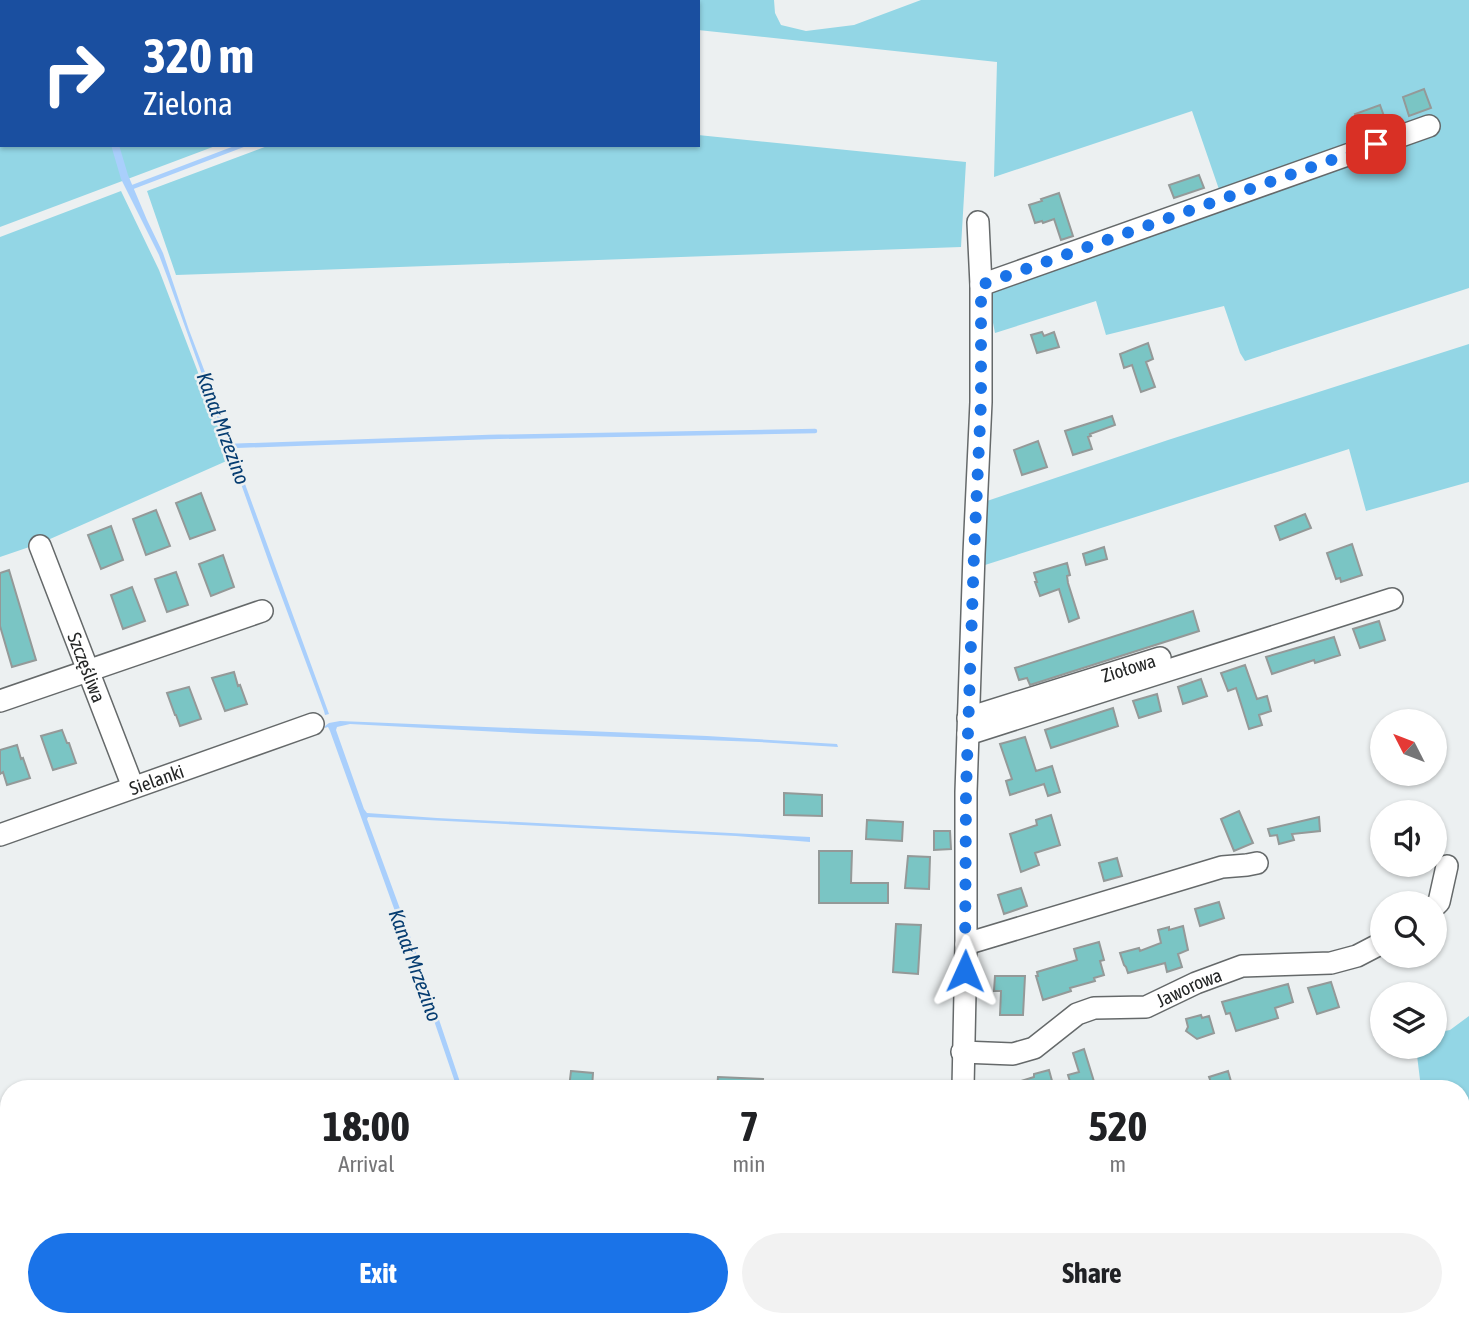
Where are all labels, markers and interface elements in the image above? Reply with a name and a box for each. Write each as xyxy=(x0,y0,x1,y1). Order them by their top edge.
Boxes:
text: 320 m xyxy=(143,27,254,83)
icon: right xyxy=(28,28,119,119)
text: Zielona xyxy=(143,85,233,122)
pin xyxy=(1346,114,1406,174)
icon: arrive xyxy=(1357,125,1395,163)
water label: Kanał Mrzezino xyxy=(193,369,255,487)
street label: Szczęśliwa xyxy=(63,629,110,705)
street label: Ziołowa xyxy=(1099,649,1158,687)
north arrow xyxy=(1370,709,1447,786)
map controls xyxy=(1370,709,1447,1059)
street label: Sielanki xyxy=(126,760,187,799)
button: sound xyxy=(1370,800,1447,877)
button: search xyxy=(1370,891,1447,968)
water label: Kanał Mrzezino xyxy=(385,906,447,1024)
position arrow xyxy=(928,934,1002,1008)
street label: Jaworowa xyxy=(1153,963,1225,1011)
button: layers xyxy=(1370,982,1447,1059)
text: 18:00 xyxy=(323,1102,410,1150)
text: 7 xyxy=(739,1102,759,1150)
text: 520 xyxy=(1088,1102,1147,1150)
text: Arrival xyxy=(338,1151,394,1177)
text: min xyxy=(733,1151,766,1177)
text: m xyxy=(1109,1151,1126,1177)
button: Exit xyxy=(28,1233,728,1313)
button: Share xyxy=(742,1233,1442,1313)

